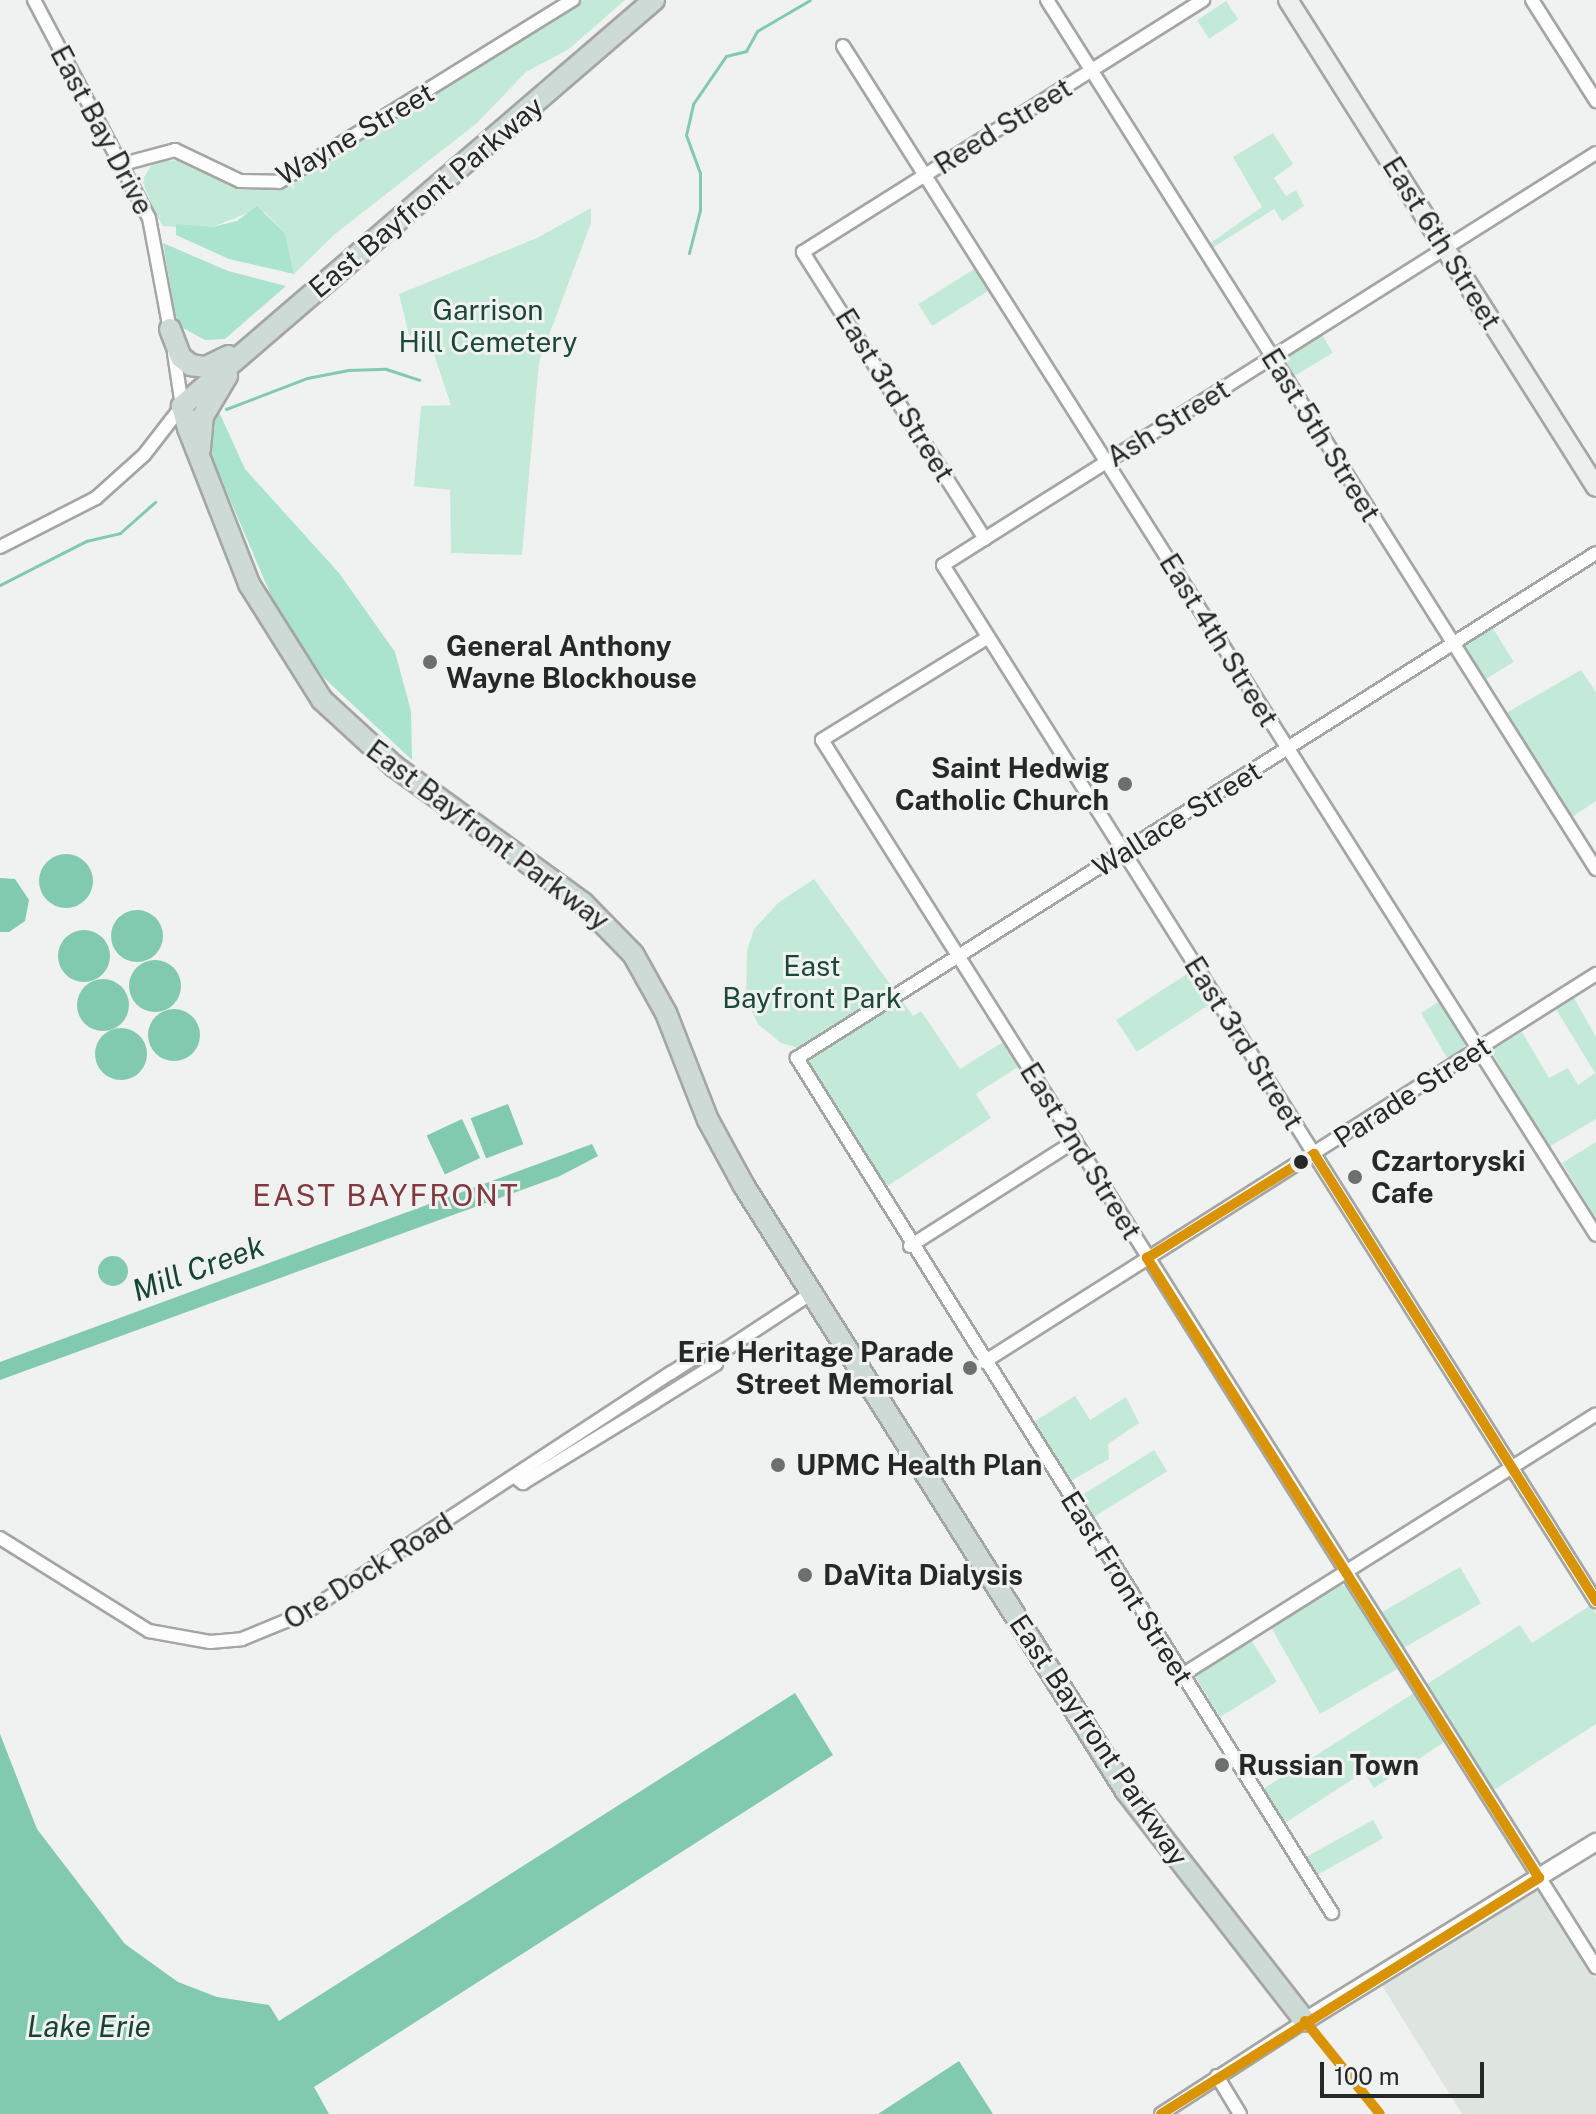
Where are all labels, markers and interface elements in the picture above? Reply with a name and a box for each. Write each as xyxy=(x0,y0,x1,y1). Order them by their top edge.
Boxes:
street label: East Bay Drive xyxy=(43,40,161,220)
street label: Reed Street xyxy=(928,71,1078,181)
street label: Wayne Street xyxy=(270,75,440,193)
street label: East Bayfront Parkway xyxy=(302,89,550,305)
street label: East 6th Street xyxy=(1376,151,1508,335)
park label: Garrison Hill Cemetery xyxy=(398,293,578,359)
street label: East 3rd Street xyxy=(828,302,962,488)
street label: East 5th Street xyxy=(1254,342,1388,528)
street label: Ash Street xyxy=(1100,372,1236,474)
street label: East 4th Street xyxy=(1152,547,1286,733)
place label: General Anthony Wayne Blockhouse xyxy=(446,629,697,695)
marker: General Anthony Wayne Blockhouse xyxy=(421,653,439,671)
street label: East Bayfront Parkway xyxy=(360,733,616,937)
place label: Saint Hedwig Catholic Church xyxy=(895,751,1109,817)
street label: Wallace Street xyxy=(1087,754,1267,884)
marker: Saint Hedwig Catholic Church xyxy=(1116,775,1134,793)
park label: East Bayfront Park xyxy=(722,949,902,1015)
street label: East 3rd Street xyxy=(1177,950,1311,1136)
street label: Parade Street xyxy=(1327,1029,1497,1155)
street label: East 2nd Street xyxy=(1013,1056,1149,1246)
place label: Czartoryski Cafe xyxy=(1371,1144,1525,1210)
unlabelled marker xyxy=(1293,1154,1309,1170)
marker: Czartoryski Cafe xyxy=(1346,1168,1364,1186)
district label: EAST BAYFRONT xyxy=(252,1177,520,1213)
water label: Mill Creek xyxy=(127,1228,269,1308)
place label: Erie Heritage Parade Street Memorial xyxy=(677,1335,954,1401)
marker: Erie Heritage Parade Street Memorial xyxy=(961,1359,979,1377)
place label: UPMC Health Plan xyxy=(796,1448,1042,1482)
marker: UPMC Health Plan xyxy=(767,1454,789,1476)
street label: East Front Street xyxy=(1054,1485,1200,1691)
street label: Ore Dock Road xyxy=(277,1506,459,1636)
place label: DaVita Dialysis xyxy=(823,1558,1023,1592)
marker: DaVita Dialysis xyxy=(794,1564,816,1586)
street label: East Bayfront Parkway xyxy=(1002,1608,1196,1872)
place label: Russian Town xyxy=(1238,1748,1419,1782)
marker: Russian Town xyxy=(1213,1756,1231,1774)
water label: Lake Erie xyxy=(27,2008,151,2044)
scale bar xyxy=(1324,2046,1488,2096)
text: 100 m xyxy=(1334,2062,1400,2090)

